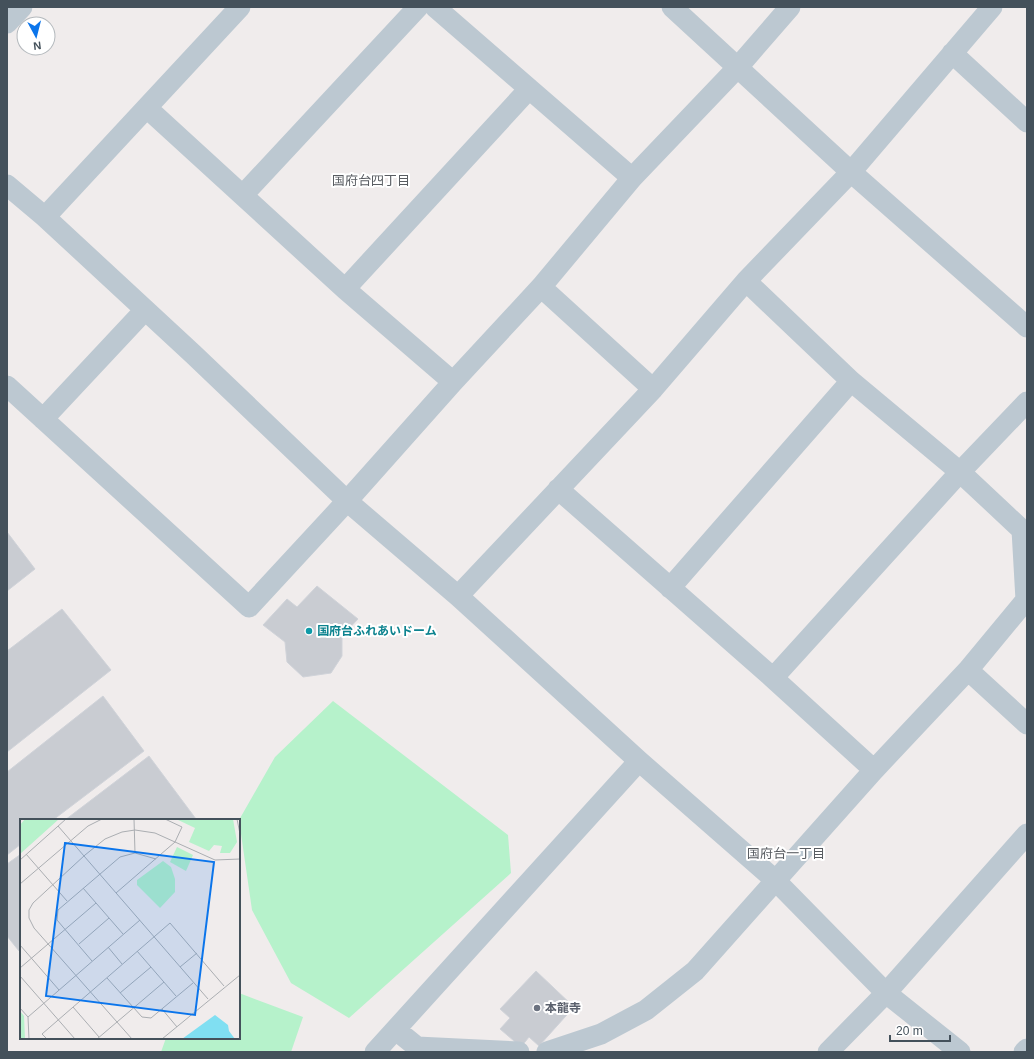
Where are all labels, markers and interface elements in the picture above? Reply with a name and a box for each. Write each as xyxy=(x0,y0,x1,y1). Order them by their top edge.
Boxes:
north arrow xyxy=(16,16,56,56)
text: N xyxy=(32,39,42,52)
district label: 国府台四丁目 xyxy=(332,173,410,188)
place label: 国府台ふれあいドーム xyxy=(317,624,437,638)
marker: 国府台ふれあいドーム xyxy=(304,626,314,636)
inset map xyxy=(20,819,240,1039)
district label: 国府台一丁目 xyxy=(747,846,825,861)
place label: 本龍寺 xyxy=(545,1001,581,1015)
marker: 本龍寺 xyxy=(532,1003,542,1013)
scale bar xyxy=(890,1017,950,1043)
text: 20 m xyxy=(896,1024,923,1038)

